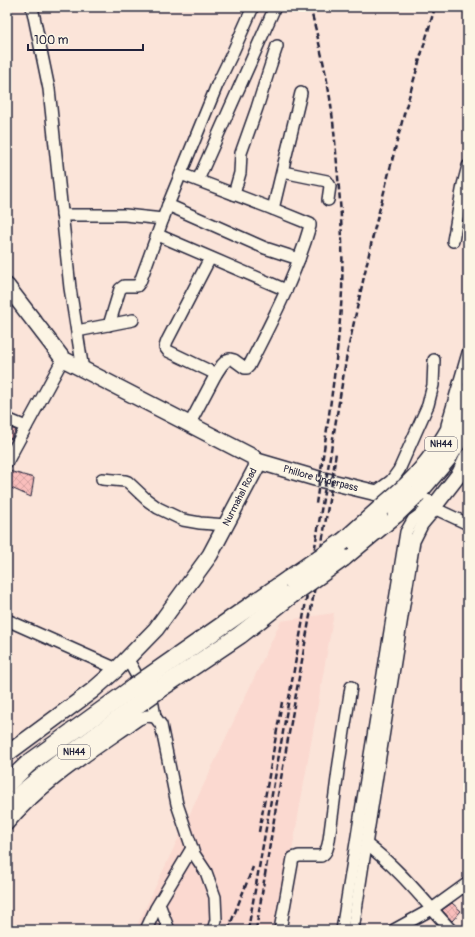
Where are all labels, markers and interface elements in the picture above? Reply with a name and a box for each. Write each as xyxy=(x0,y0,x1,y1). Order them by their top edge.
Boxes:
scale bar xyxy=(28,26,143,52)
text: 100 m xyxy=(34,33,69,48)
road number: NH44 xyxy=(425,437,457,451)
street label: Phillore Underpass xyxy=(282,463,360,494)
street label: Nurmahal Road xyxy=(220,466,260,528)
road number: NH44 xyxy=(58,745,90,759)

